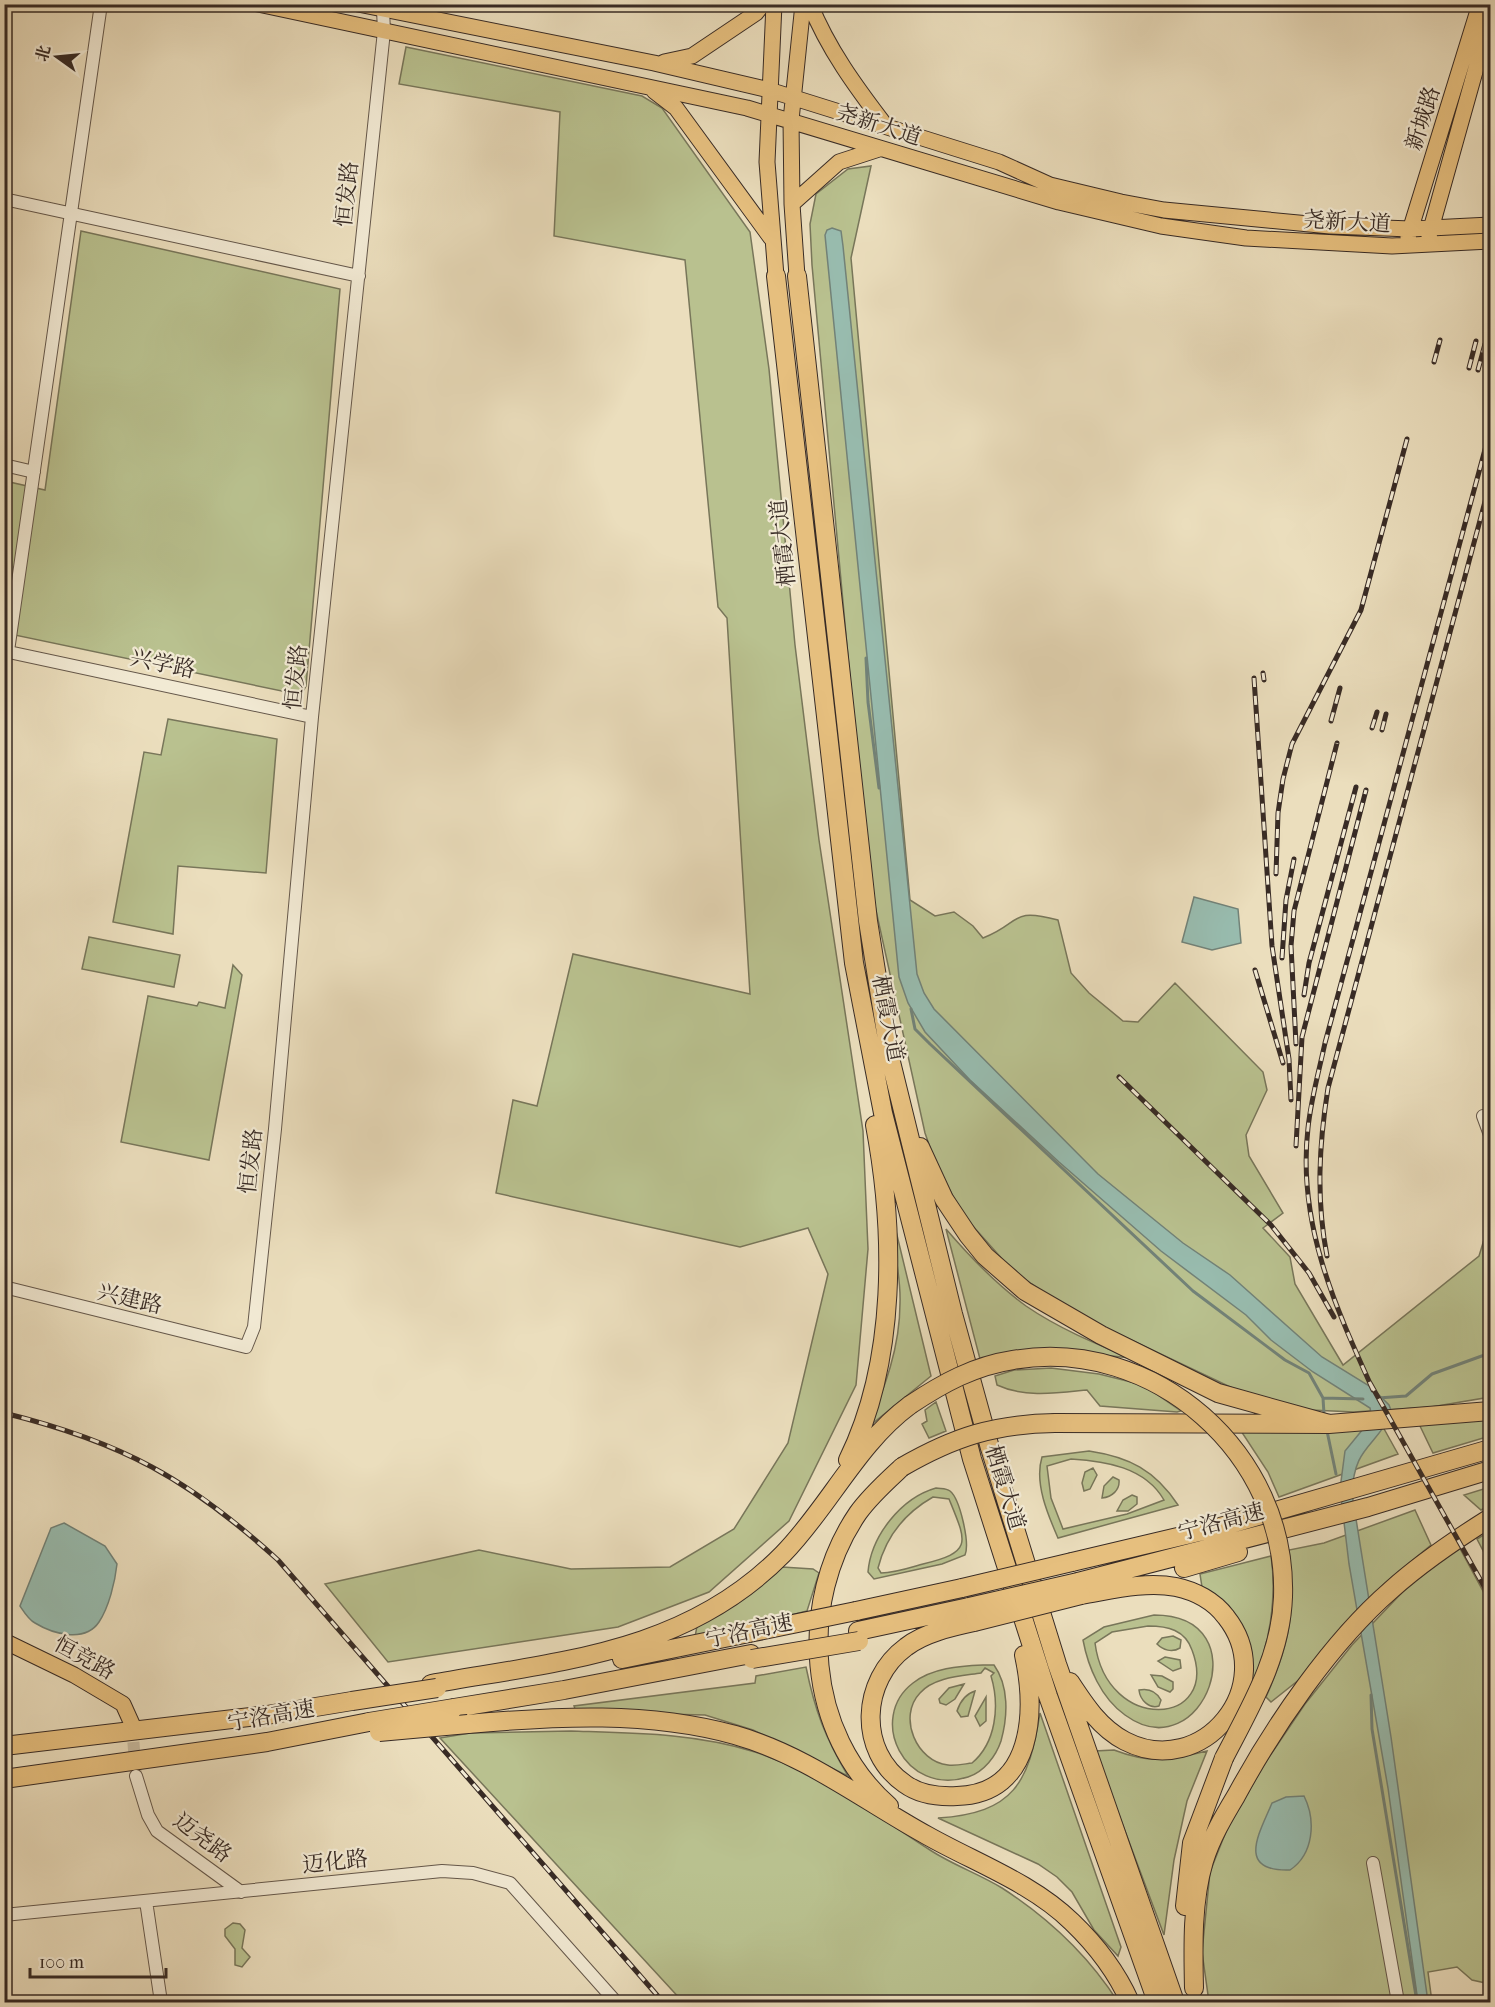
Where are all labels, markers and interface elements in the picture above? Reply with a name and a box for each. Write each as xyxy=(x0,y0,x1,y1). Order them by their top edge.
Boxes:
north arrow xyxy=(27,27,87,87)
text: 北 xyxy=(32,43,54,63)
street label: 新城路 xyxy=(1400,83,1446,154)
street label: 尧新大道 xyxy=(833,99,925,151)
street label: 恒发路 xyxy=(331,160,363,228)
street label: 尧新大道 xyxy=(1302,207,1392,237)
street label: 栖霞大道 xyxy=(765,498,801,588)
street label: 恒发路 xyxy=(280,643,312,711)
street label: 兴学路 xyxy=(128,644,198,684)
street label: 栖霞大道 xyxy=(867,973,909,1064)
street label: 恒发路 xyxy=(235,1127,267,1195)
street label: 兴建路 xyxy=(95,1279,165,1319)
street label: 栖霞大道 xyxy=(980,1441,1030,1533)
street label: 宁洛高速 xyxy=(1175,1498,1267,1546)
street label: 宁洛高速 xyxy=(703,1609,795,1653)
street label: 恒竞路 xyxy=(49,1631,120,1685)
street label: 宁洛高速 xyxy=(226,1696,317,1736)
street label: 迈尧路 xyxy=(168,1808,237,1868)
street label: 迈化路 xyxy=(301,1846,369,1878)
scale bar xyxy=(30,1941,166,1979)
text: 100 m xyxy=(39,1952,84,1973)

